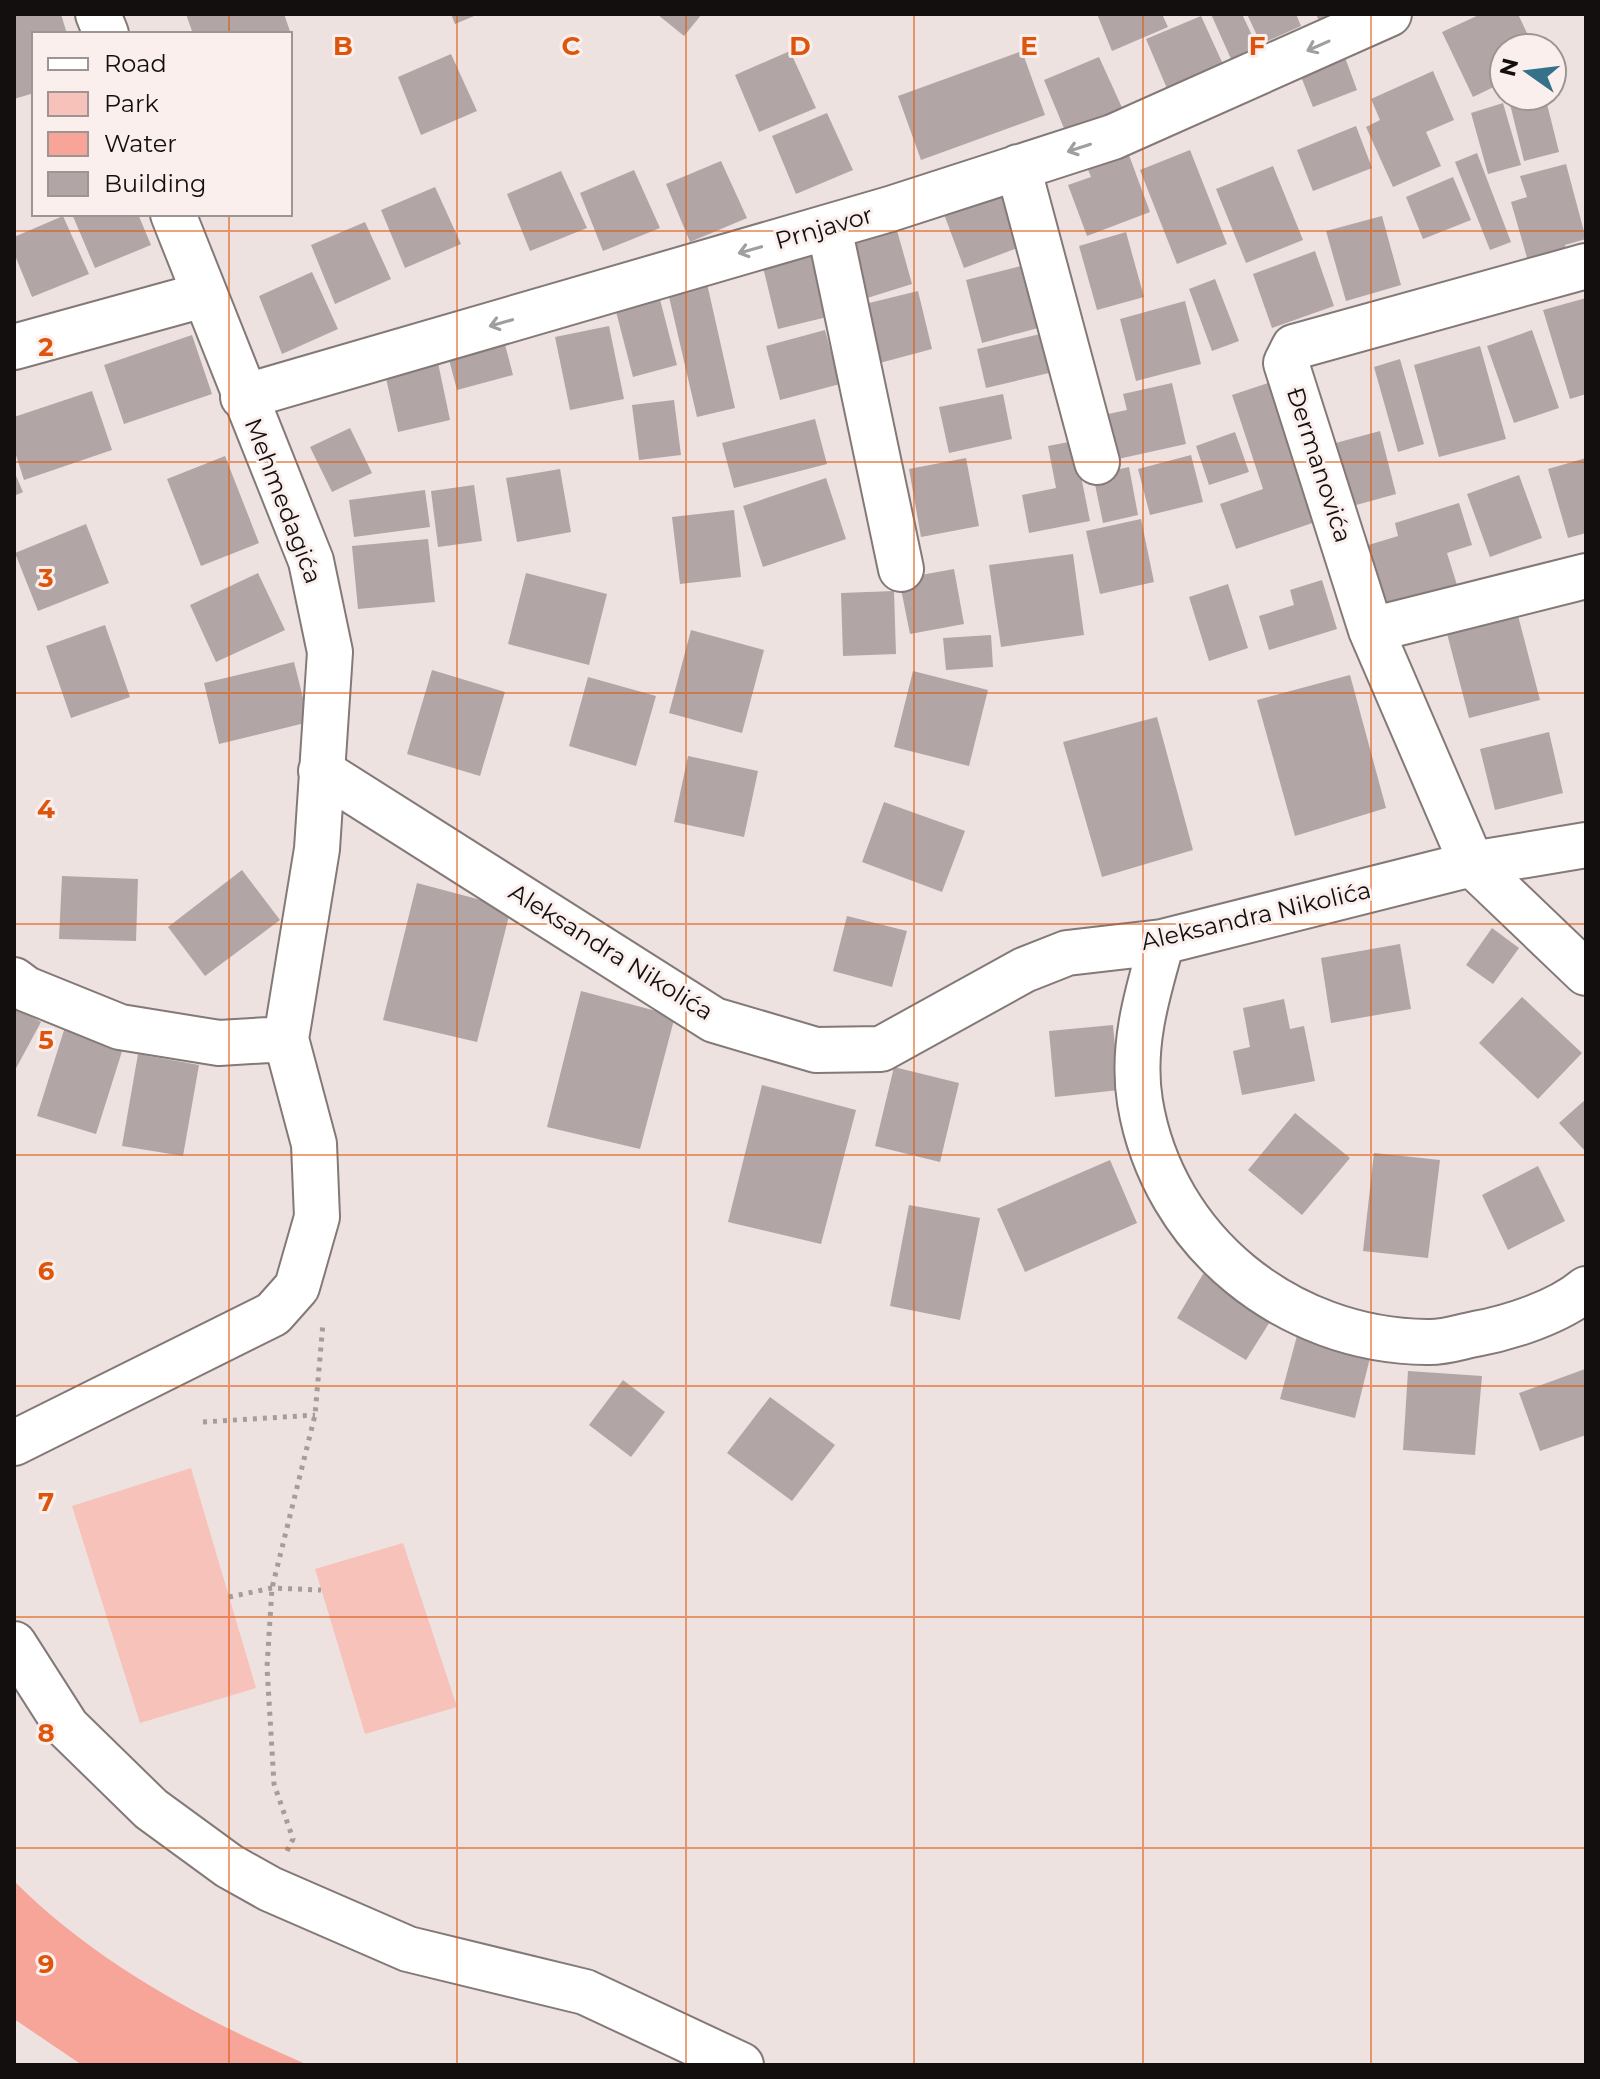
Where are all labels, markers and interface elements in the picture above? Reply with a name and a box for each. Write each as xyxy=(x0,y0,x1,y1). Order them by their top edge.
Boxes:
text: B xyxy=(333,30,353,62)
text: C xyxy=(562,30,581,62)
text: D xyxy=(789,30,811,62)
text: E xyxy=(1020,30,1038,62)
text: F xyxy=(1249,30,1265,62)
legend xyxy=(32,32,292,216)
north arrow xyxy=(1488,32,1568,112)
one-way arrow xyxy=(1306,39,1330,54)
text: Road xyxy=(104,49,167,78)
text: N xyxy=(1494,55,1524,79)
text: Park xyxy=(104,89,159,118)
text: Water xyxy=(104,129,177,158)
one-way arrow xyxy=(1066,141,1092,156)
text: Building xyxy=(104,169,207,198)
street label: Prnjavor xyxy=(772,200,876,255)
one-way arrow xyxy=(738,243,764,258)
one-way arrow xyxy=(488,316,514,331)
text: 2 xyxy=(38,331,54,363)
street label: Đermanovića xyxy=(1281,384,1358,546)
street label: Mehmedagića xyxy=(239,414,328,588)
text: 3 xyxy=(37,562,54,594)
text: 4 xyxy=(37,793,55,825)
street label: Aleksandra Nikolića xyxy=(1138,875,1374,956)
street label: Aleksandra Nikolića xyxy=(504,877,719,1026)
text: 5 xyxy=(38,1024,54,1056)
text: 6 xyxy=(38,1255,55,1287)
text: 7 xyxy=(38,1486,54,1518)
text: 8 xyxy=(37,1717,55,1749)
text: 9 xyxy=(38,1948,54,1980)

